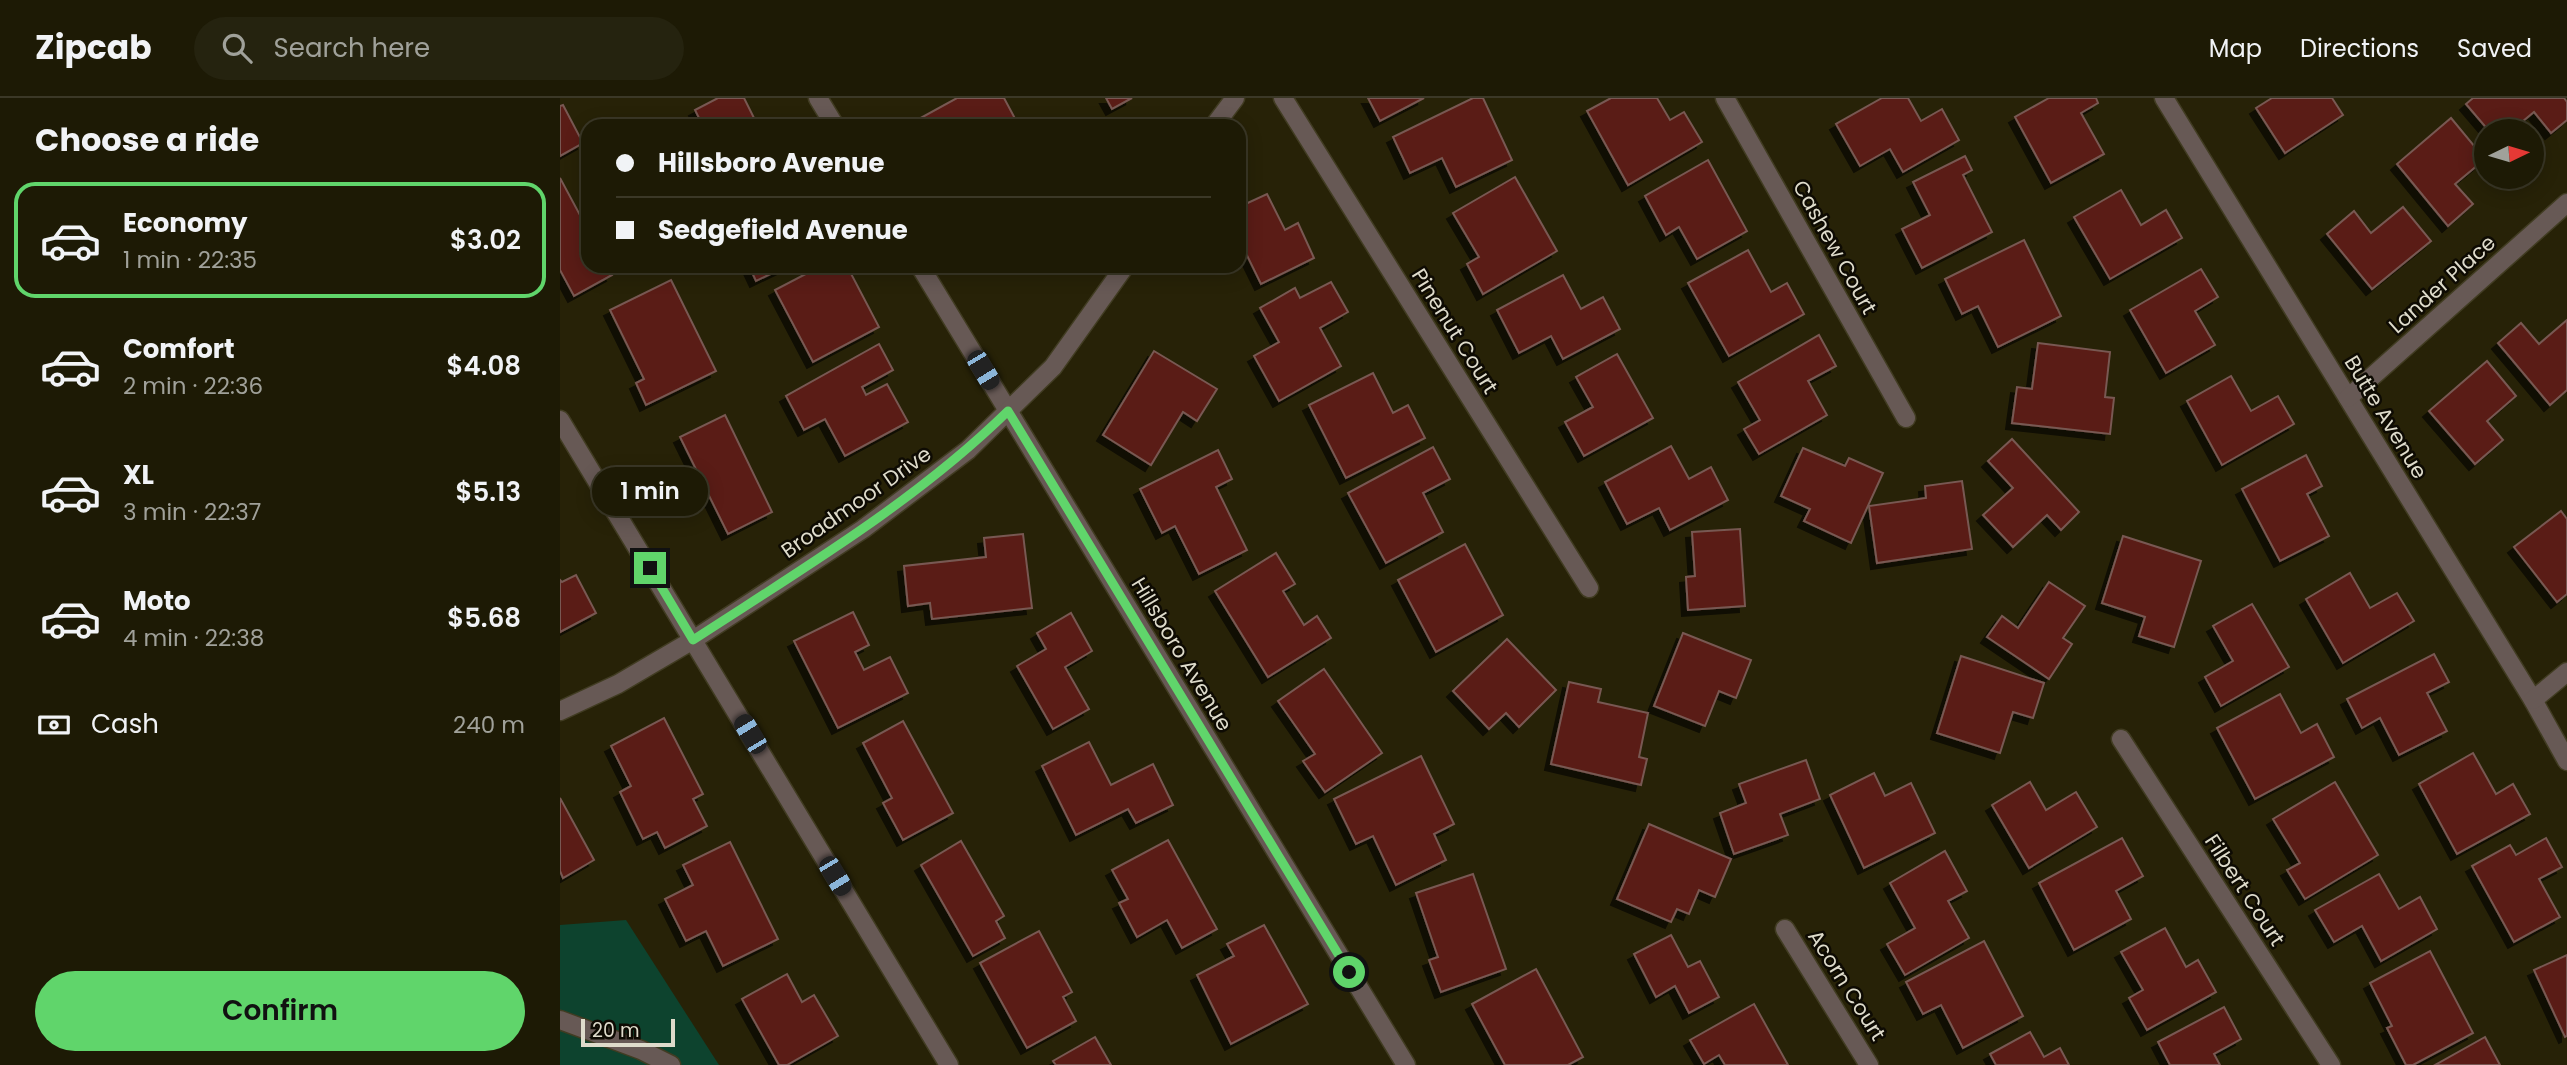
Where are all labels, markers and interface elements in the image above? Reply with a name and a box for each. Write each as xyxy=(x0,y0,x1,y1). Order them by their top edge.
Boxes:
search box xyxy=(194,17,684,80)
text: Zipcab xyxy=(35,24,152,71)
icon: search xyxy=(218,29,256,67)
text: Search here xyxy=(274,30,430,66)
text: Map xyxy=(2209,32,2262,65)
text: Directions xyxy=(2300,32,2419,65)
text: Saved xyxy=(2457,32,2532,65)
text: Choose a ride xyxy=(35,117,259,162)
north arrow xyxy=(2474,119,2544,189)
map controls xyxy=(2474,119,2544,189)
text: Hillsboro Avenue xyxy=(658,145,884,181)
street label: Cashew Court xyxy=(1786,175,1884,319)
text: Economy xyxy=(123,205,247,241)
icon: car xyxy=(39,209,102,272)
text: Sedgefield Avenue xyxy=(658,212,908,248)
text: $3.02 xyxy=(450,222,521,258)
street label: Lander Place xyxy=(2382,228,2502,340)
text: 1 min · 22:35 xyxy=(123,244,257,276)
street label: Pinenut Court xyxy=(1405,263,1505,399)
text: Comfort xyxy=(123,331,235,367)
icon: car xyxy=(39,335,102,398)
car xyxy=(964,347,1003,393)
text: $4.08 xyxy=(447,348,521,384)
street label: Butte Avenue xyxy=(2338,350,2434,484)
text: 2 min · 22:36 xyxy=(123,370,263,402)
street label: Broadmoor Drive xyxy=(775,439,937,565)
text: XL xyxy=(123,457,154,493)
icon: car xyxy=(39,461,102,524)
callout: 1 min xyxy=(592,466,708,516)
text: $5.13 xyxy=(456,474,521,510)
text: 1 min xyxy=(620,475,680,507)
text: 3 min · 22:37 xyxy=(123,496,261,528)
route end xyxy=(634,552,666,584)
street label: Hillsboro Avenue xyxy=(1125,572,1239,736)
text: Moto xyxy=(123,583,191,619)
icon: car xyxy=(39,587,102,650)
text: $5.68 xyxy=(447,600,521,636)
text: 4 min · 22:38 xyxy=(123,622,264,654)
icon: cash xyxy=(35,706,73,744)
text: Cash xyxy=(91,706,159,742)
text: 240 m xyxy=(453,709,525,741)
car xyxy=(731,711,770,757)
street label: Filbert Court xyxy=(2198,829,2292,951)
car xyxy=(816,853,855,899)
street label: Acorn Court xyxy=(1801,924,1893,1046)
route start xyxy=(1333,956,1365,988)
button: Confirm xyxy=(35,971,525,1051)
scale bar xyxy=(581,1016,676,1048)
text: 20 m xyxy=(592,1017,640,1044)

